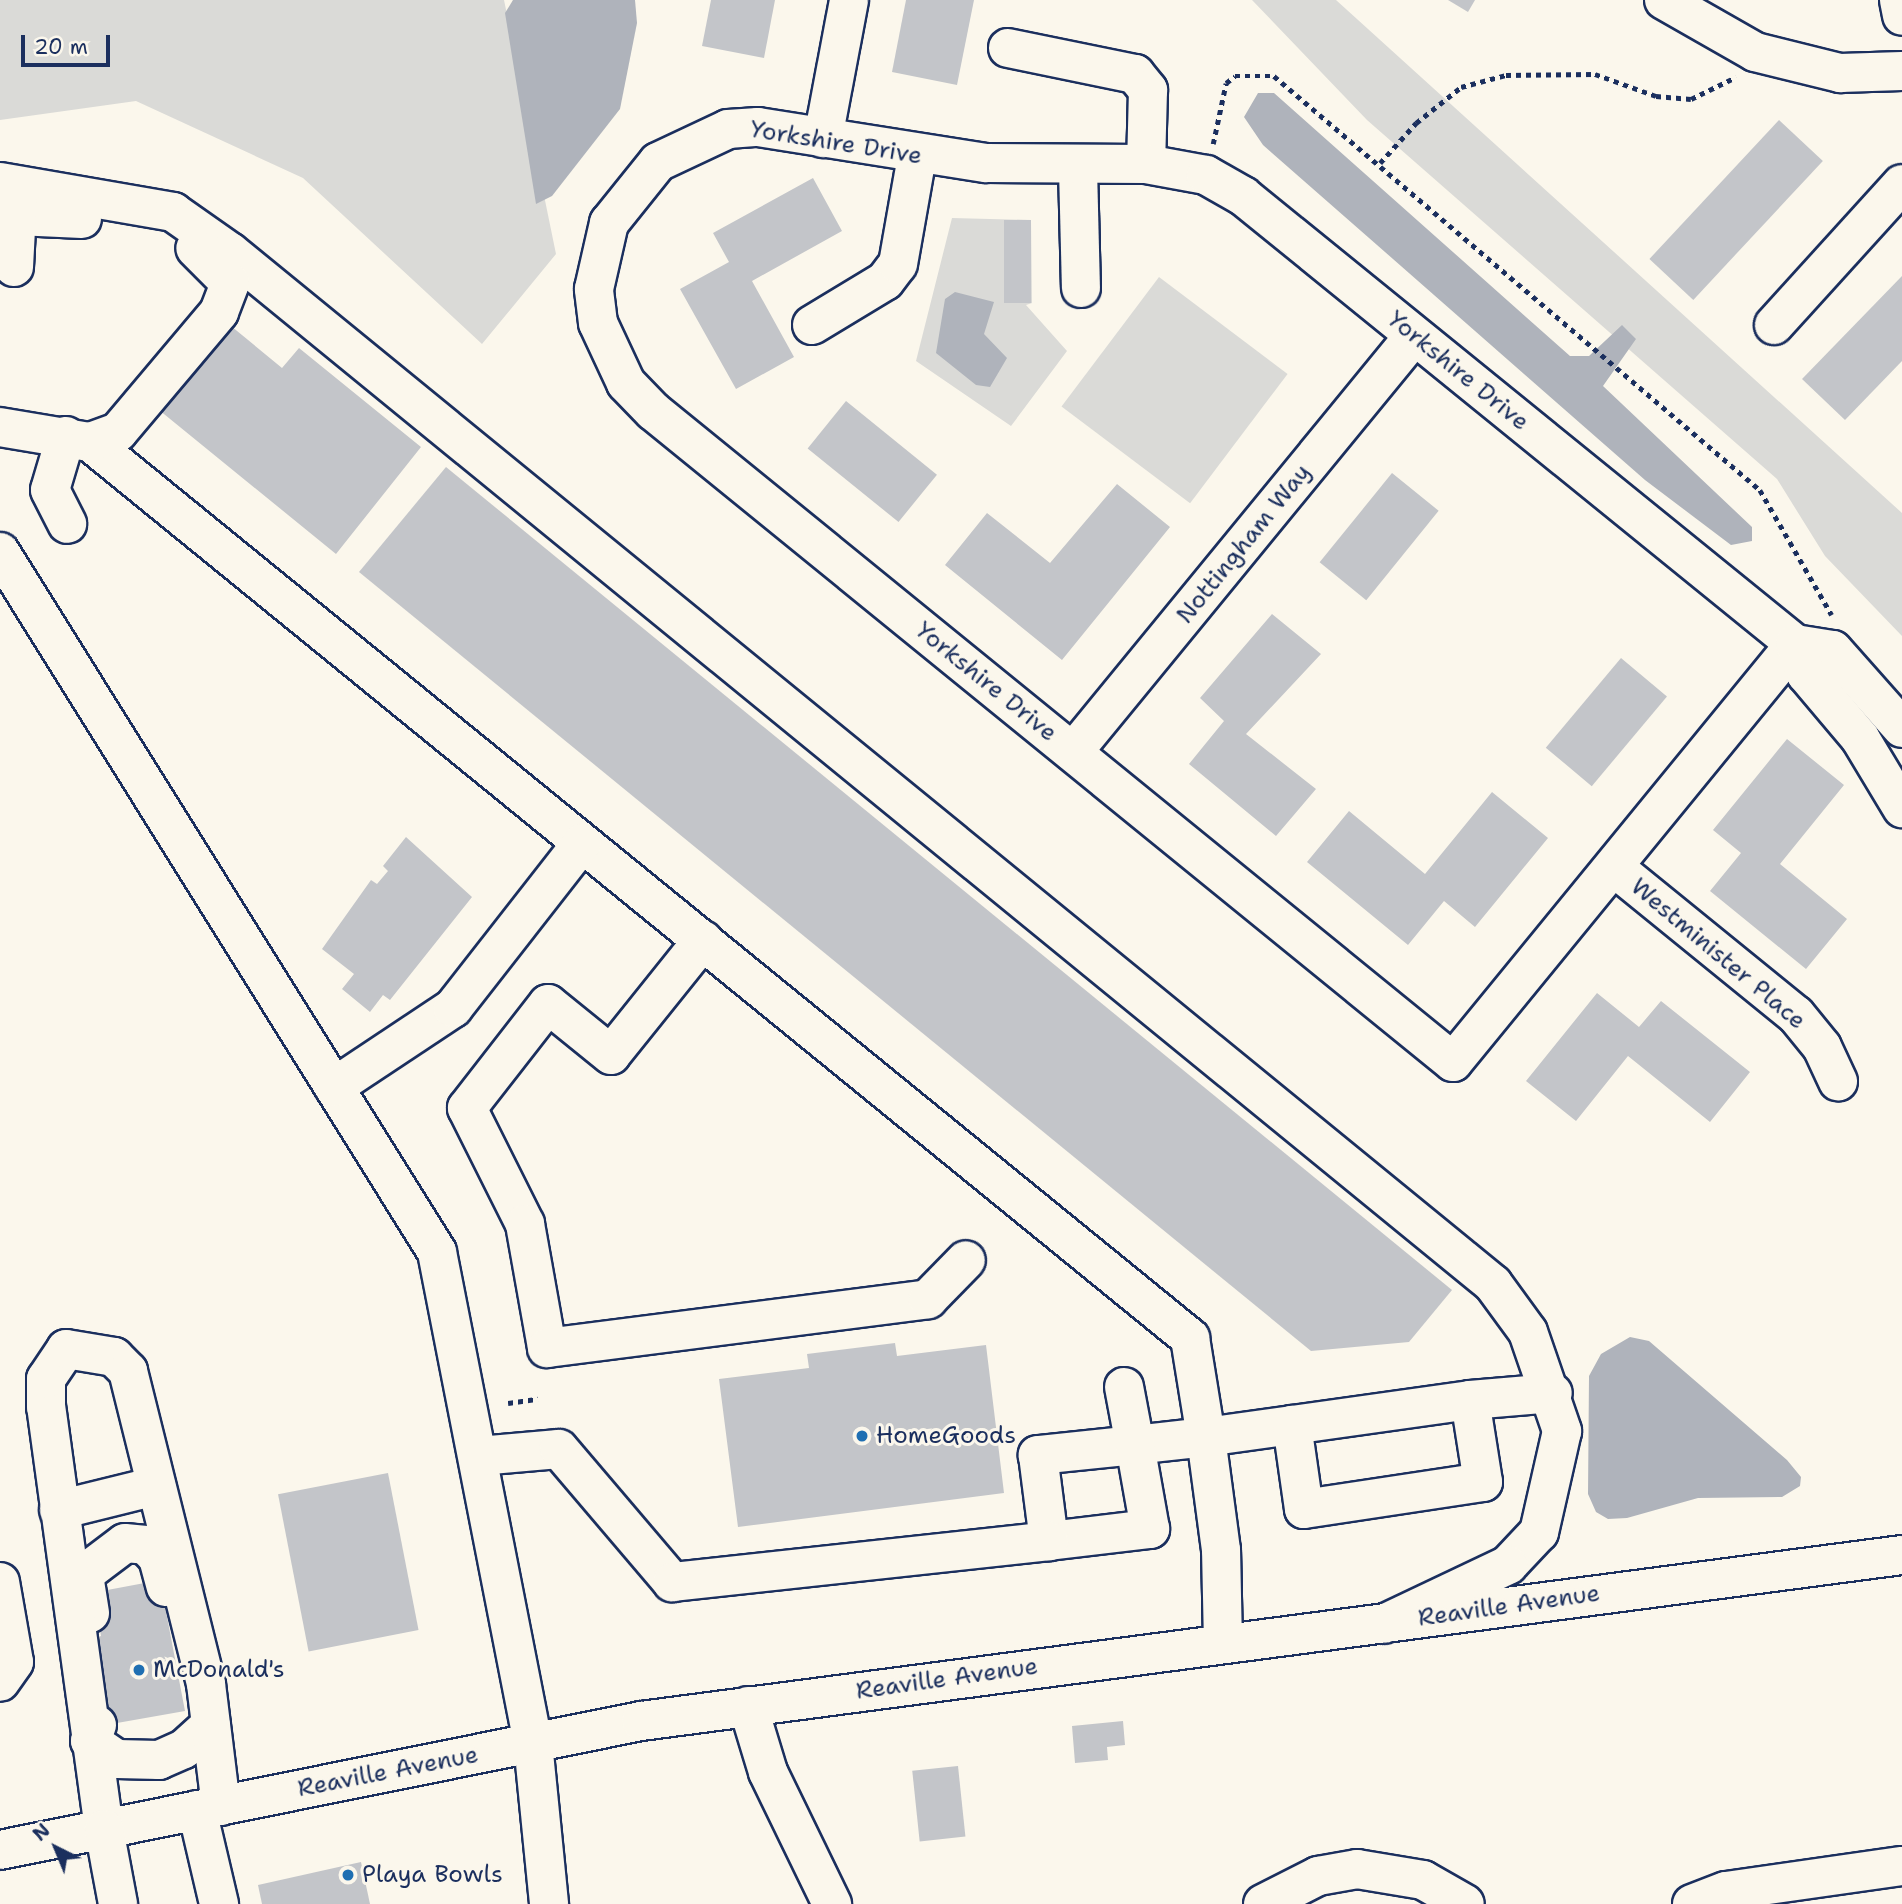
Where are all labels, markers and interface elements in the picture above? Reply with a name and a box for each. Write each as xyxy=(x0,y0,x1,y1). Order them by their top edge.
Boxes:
scale bar xyxy=(24,21,114,65)
text: 20 m xyxy=(34,33,88,61)
street label: Yorkshire Drive xyxy=(748,115,924,171)
street label: Yorkshire Drive xyxy=(1382,305,1534,437)
street label: Nottingham Way xyxy=(1171,458,1317,630)
street label: Yorkshire Drive xyxy=(910,616,1062,748)
street label: Westminister Place xyxy=(1625,872,1811,1036)
place label: HomeGoods xyxy=(876,1422,1016,1450)
marker: HomeGoods xyxy=(854,1428,870,1444)
street label: Reaville Avenue xyxy=(1416,1579,1602,1633)
street label: Reaville Avenue xyxy=(854,1652,1040,1706)
place label: McDonald's xyxy=(153,1656,285,1684)
marker: McDonald's xyxy=(131,1662,147,1678)
street label: Reaville Avenue xyxy=(295,1740,481,1804)
north arrow xyxy=(21,1813,91,1883)
text: N xyxy=(27,1818,55,1847)
place label: Playa Bowls xyxy=(362,1861,503,1889)
marker: Playa Bowls xyxy=(340,1867,356,1883)

